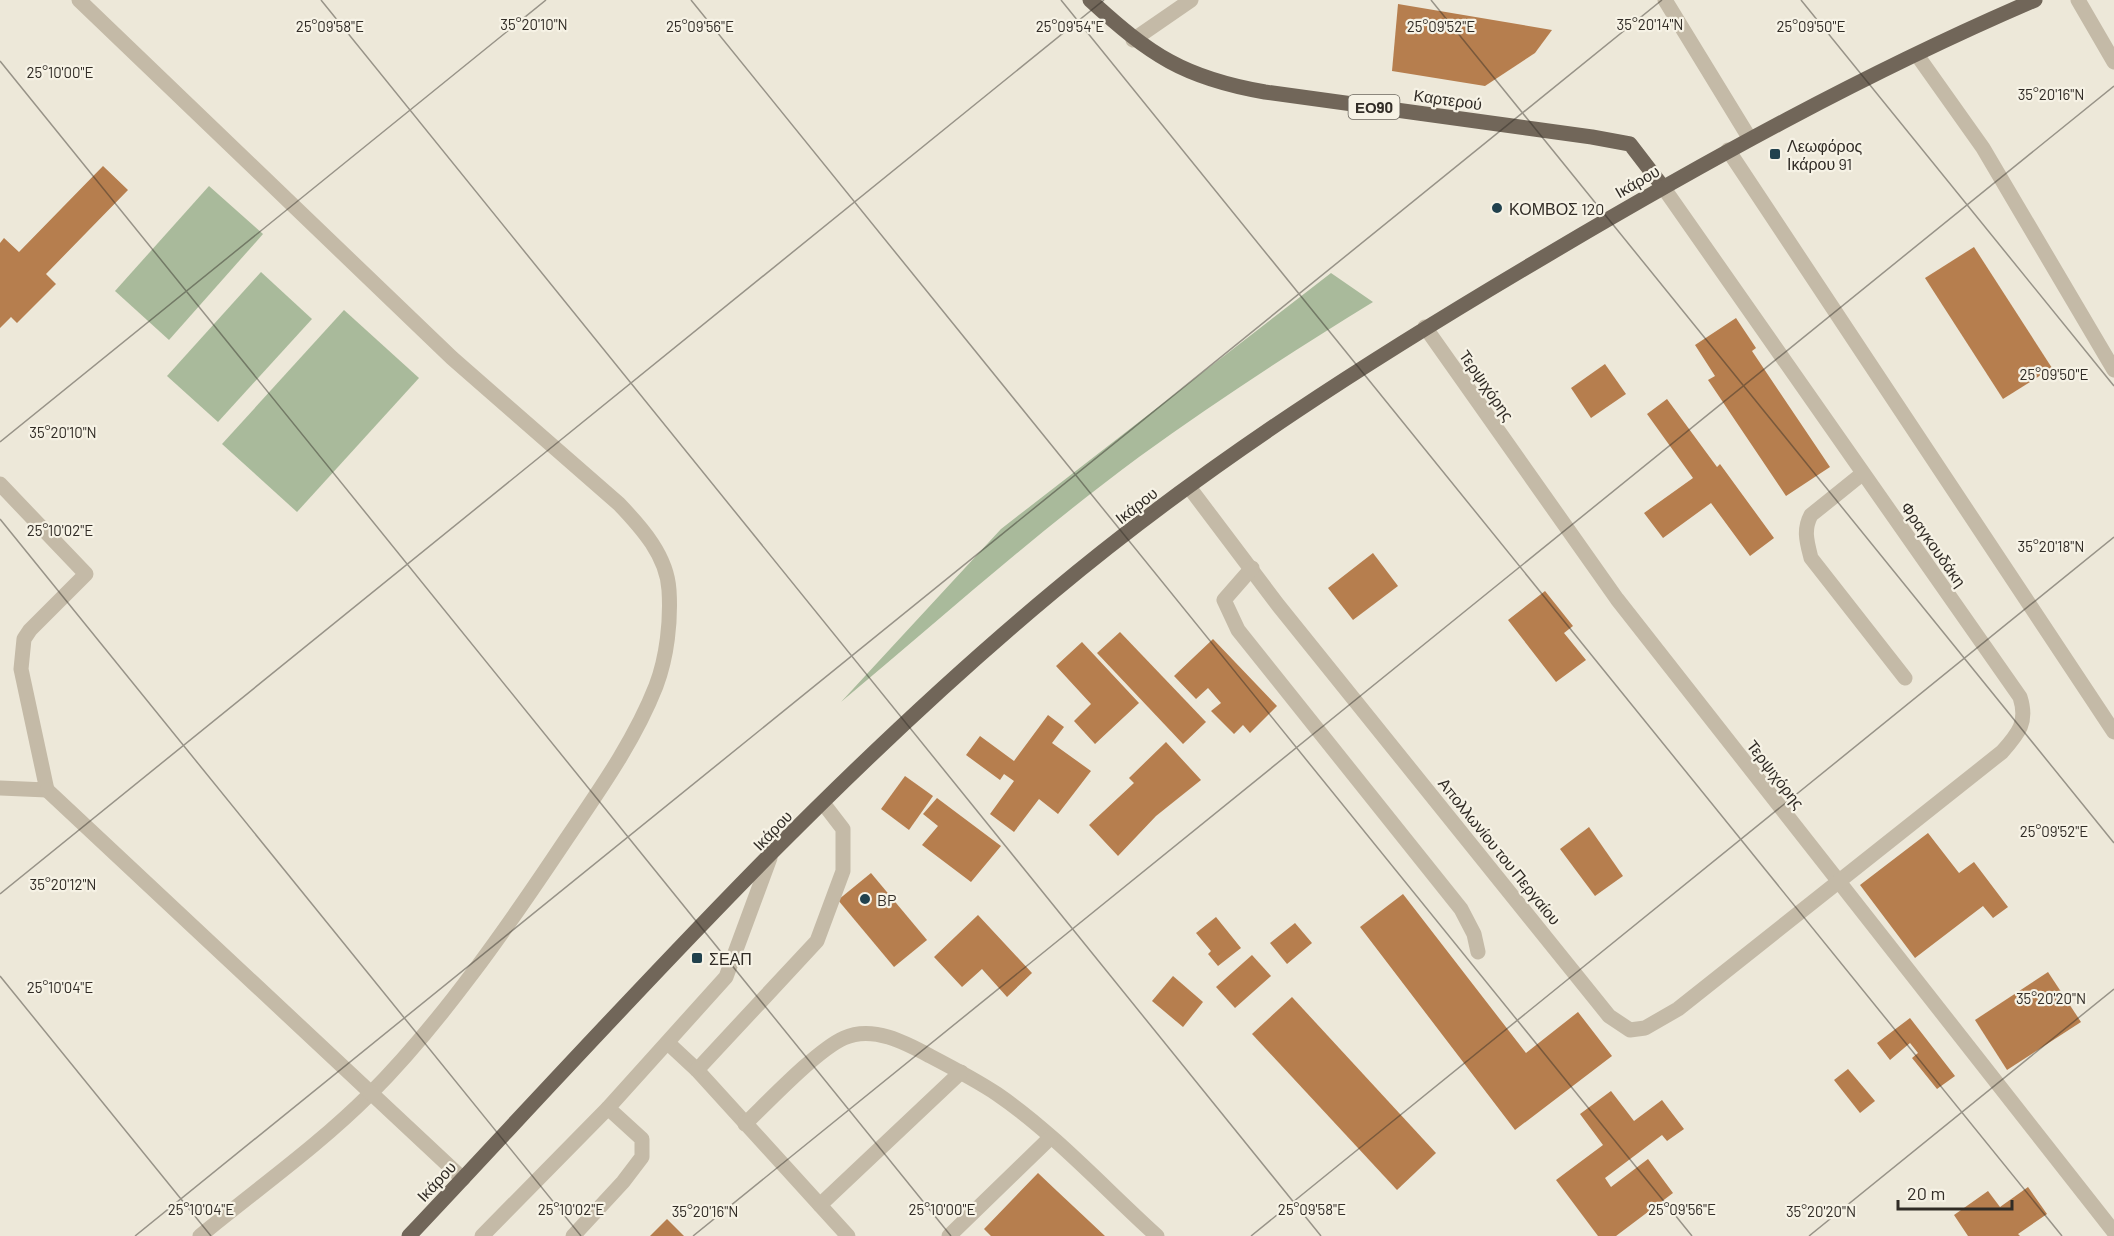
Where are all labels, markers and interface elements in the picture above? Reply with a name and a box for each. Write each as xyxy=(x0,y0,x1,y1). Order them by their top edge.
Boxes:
text: 35°20'10"N xyxy=(500,15,568,33)
text: 35°20'14"N xyxy=(1616,15,1684,33)
text: 25°09'58"E xyxy=(296,17,364,35)
text: 25°09'56"E xyxy=(666,17,734,35)
text: 25°09'54"E xyxy=(1036,17,1104,35)
text: 25°09'52"E xyxy=(1407,17,1475,35)
text: 25°09'50"E xyxy=(1777,17,1845,35)
text: 25°10'00"E xyxy=(26,63,94,81)
street label: Καρτερού xyxy=(1413,85,1483,113)
text: 35°20'16"N xyxy=(2018,85,2084,103)
road number: ΕΟ90 xyxy=(1348,95,1400,119)
place label: Λεωφόρος Ικάρου 91 xyxy=(1787,136,1863,173)
marker: Λεωφόρος Ικάρου 91 xyxy=(1768,147,1782,161)
street label: Ικάρου xyxy=(1611,161,1663,201)
place label: ΚΟΜΒΟΣ 120 xyxy=(1509,199,1604,218)
marker: ΚΟΜΒΟΣ 120 xyxy=(1490,201,1504,215)
street label: Τερψιχόρης xyxy=(1456,346,1518,424)
text: 25°09'50"E xyxy=(2020,365,2088,383)
text: 35°20'10"N xyxy=(29,423,97,441)
street label: Ικάρου xyxy=(1111,483,1161,527)
street label: Φραγκουδάκη xyxy=(1898,498,1970,590)
text: 25°10'02"E xyxy=(27,521,93,539)
text: 35°20'18"N xyxy=(2018,537,2084,555)
street label: Τερψιχόρης xyxy=(1743,736,1809,812)
street label: Απολλωνίου του Περγαίου xyxy=(1435,774,1565,928)
street label: Ικάρου xyxy=(748,806,796,854)
text: 25°09'52"E xyxy=(2020,822,2088,840)
text: 35°20'12"N xyxy=(29,875,97,893)
place label: BP xyxy=(877,890,897,909)
marker: BP xyxy=(858,892,872,906)
place label: ΣΕΑΠ xyxy=(709,949,752,968)
marker: ΣΕΑΠ xyxy=(690,951,704,965)
text: 25°10'04"E xyxy=(27,978,93,996)
text: 35°20'20"N xyxy=(2016,989,2086,1007)
street label: Ικάρου xyxy=(413,1157,459,1205)
scale bar xyxy=(1898,1173,2012,1211)
text: 20 m xyxy=(1907,1182,1945,1204)
text: 25°10'04"E xyxy=(168,1200,234,1218)
text: 25°10'02"E xyxy=(538,1200,604,1218)
text: 25°10'00"E xyxy=(908,1200,976,1218)
text: 25°09'58"E xyxy=(1278,1200,1346,1218)
text: 25°09'56"E xyxy=(1648,1200,1716,1218)
text: 35°20'16"N xyxy=(672,1202,738,1220)
text: 35°20'20"N xyxy=(1786,1202,1856,1220)

